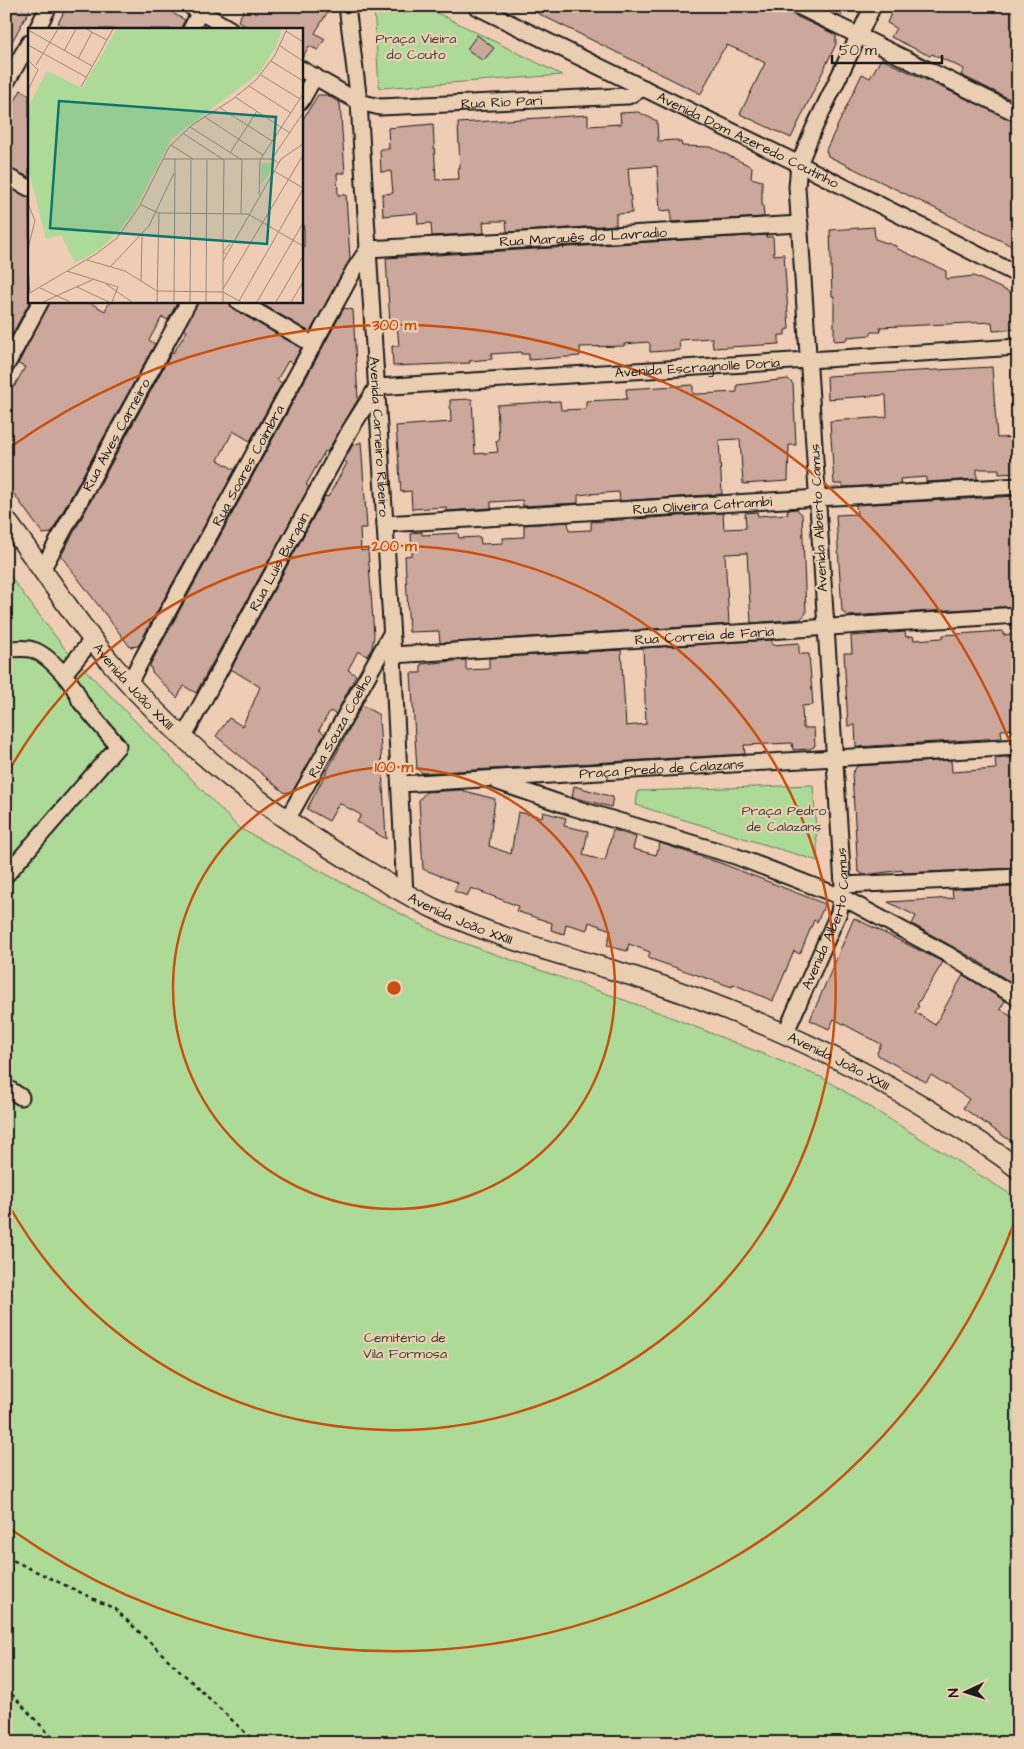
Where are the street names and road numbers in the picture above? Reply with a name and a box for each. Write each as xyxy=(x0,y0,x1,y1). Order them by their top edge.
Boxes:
street label: Avenida Dom Azeredo Coutinho xyxy=(653,87,842,194)
street label: Rua Rio Pari xyxy=(461,91,543,114)
street label: Rua Marquês do Lavradio xyxy=(499,223,668,252)
street label: Avenida Escragnolle Doria xyxy=(614,353,781,383)
street label: Avenida Carneiro Ribeiro xyxy=(364,356,393,518)
street label: Rua Alves Carneiro xyxy=(78,375,156,495)
street label: Rua Soares Coimbra xyxy=(207,401,290,530)
street label: Avenida Alberto Camus xyxy=(805,443,833,593)
street label: Rua Oliveira Catrambi xyxy=(632,492,773,520)
street label: Rua Luis Burgain xyxy=(245,509,315,615)
street label: Rua Correia de Faria xyxy=(634,622,775,651)
street label: Avenida João XXIII xyxy=(88,639,178,735)
street label: Rua Souza Coelho xyxy=(304,671,378,782)
street label: Praça Predo de Calazans xyxy=(579,754,745,784)
street label: Avenida Alberto Camus xyxy=(797,847,854,993)
street label: Avenida João XXIII xyxy=(404,888,515,950)
street label: Avenida João XXIII xyxy=(784,1028,893,1096)

